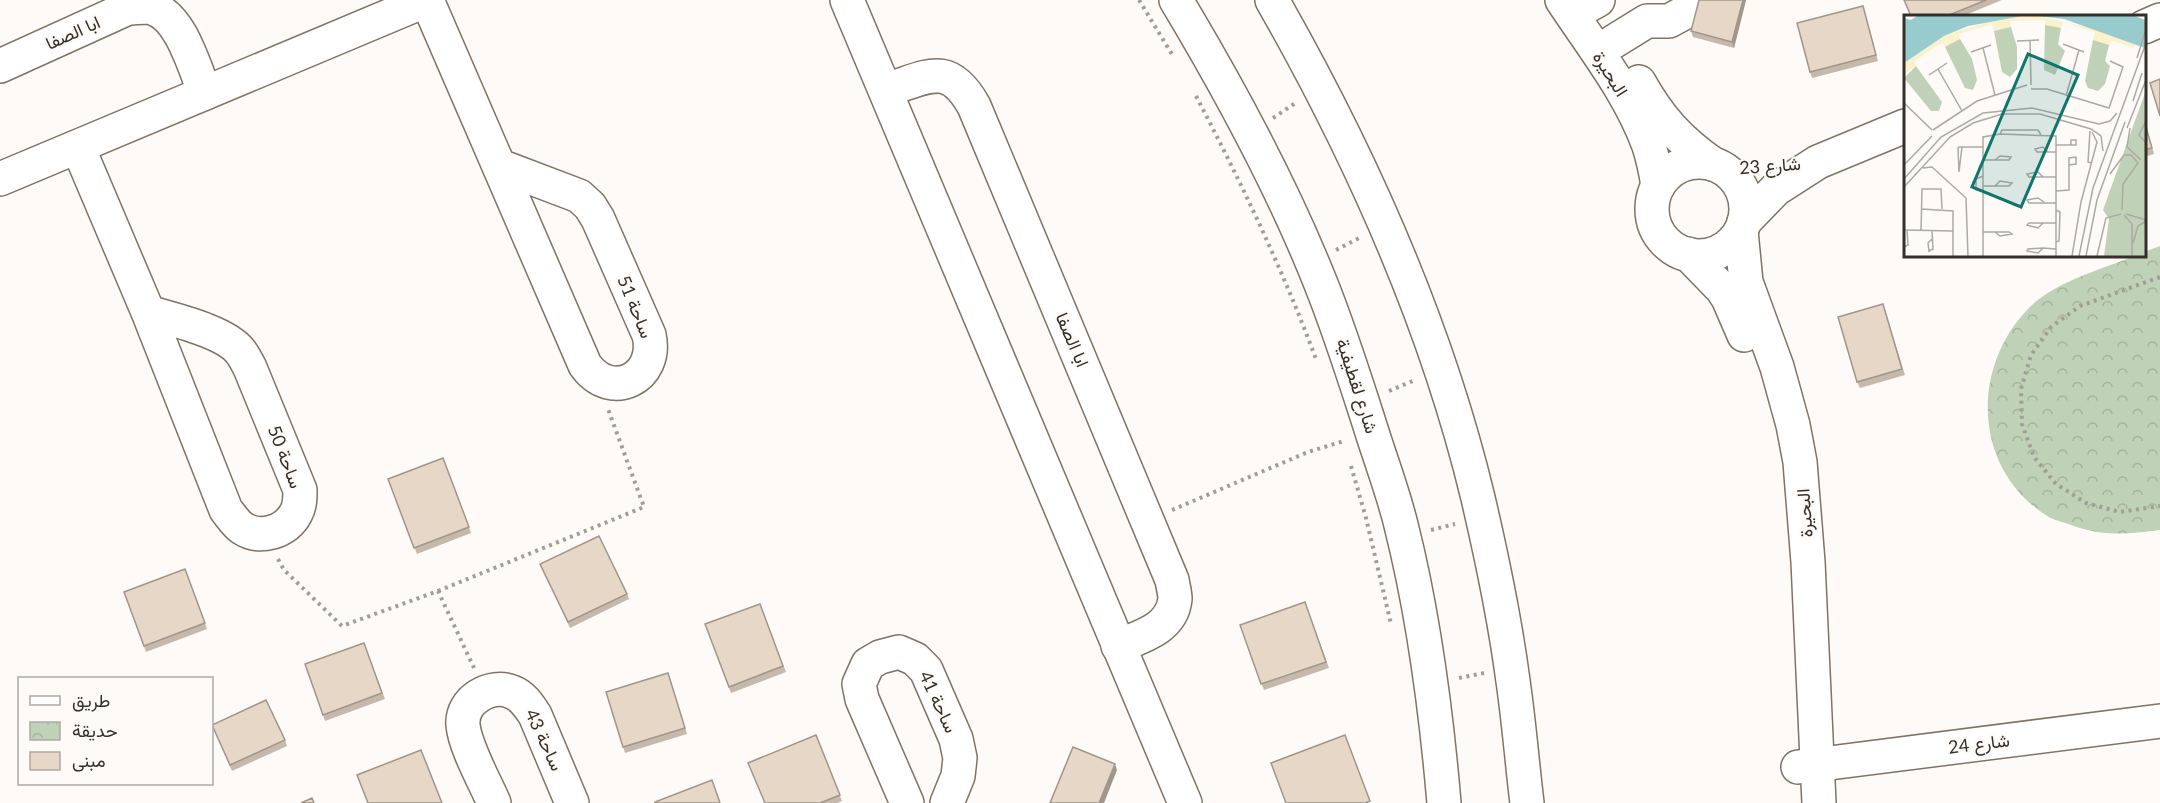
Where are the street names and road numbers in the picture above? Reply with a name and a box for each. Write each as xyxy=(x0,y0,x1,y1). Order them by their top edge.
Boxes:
street label: ابا الصفا xyxy=(42,10,103,54)
street label: البحيرة xyxy=(1588,47,1633,101)
street label: شارع 23 xyxy=(1738,152,1802,180)
street label: ساحة 51 xyxy=(613,272,658,341)
street label: ابا الصفا xyxy=(1052,309,1094,370)
street label: شارع لقطيفية xyxy=(1330,335,1384,437)
street label: ساحة 50 xyxy=(264,422,308,491)
street label: البحيرة xyxy=(1791,488,1818,538)
street label: ساحة 41 xyxy=(915,667,963,736)
street label: ساحة 43 xyxy=(521,705,569,774)
street label: شارع 24 xyxy=(1947,728,2011,760)

